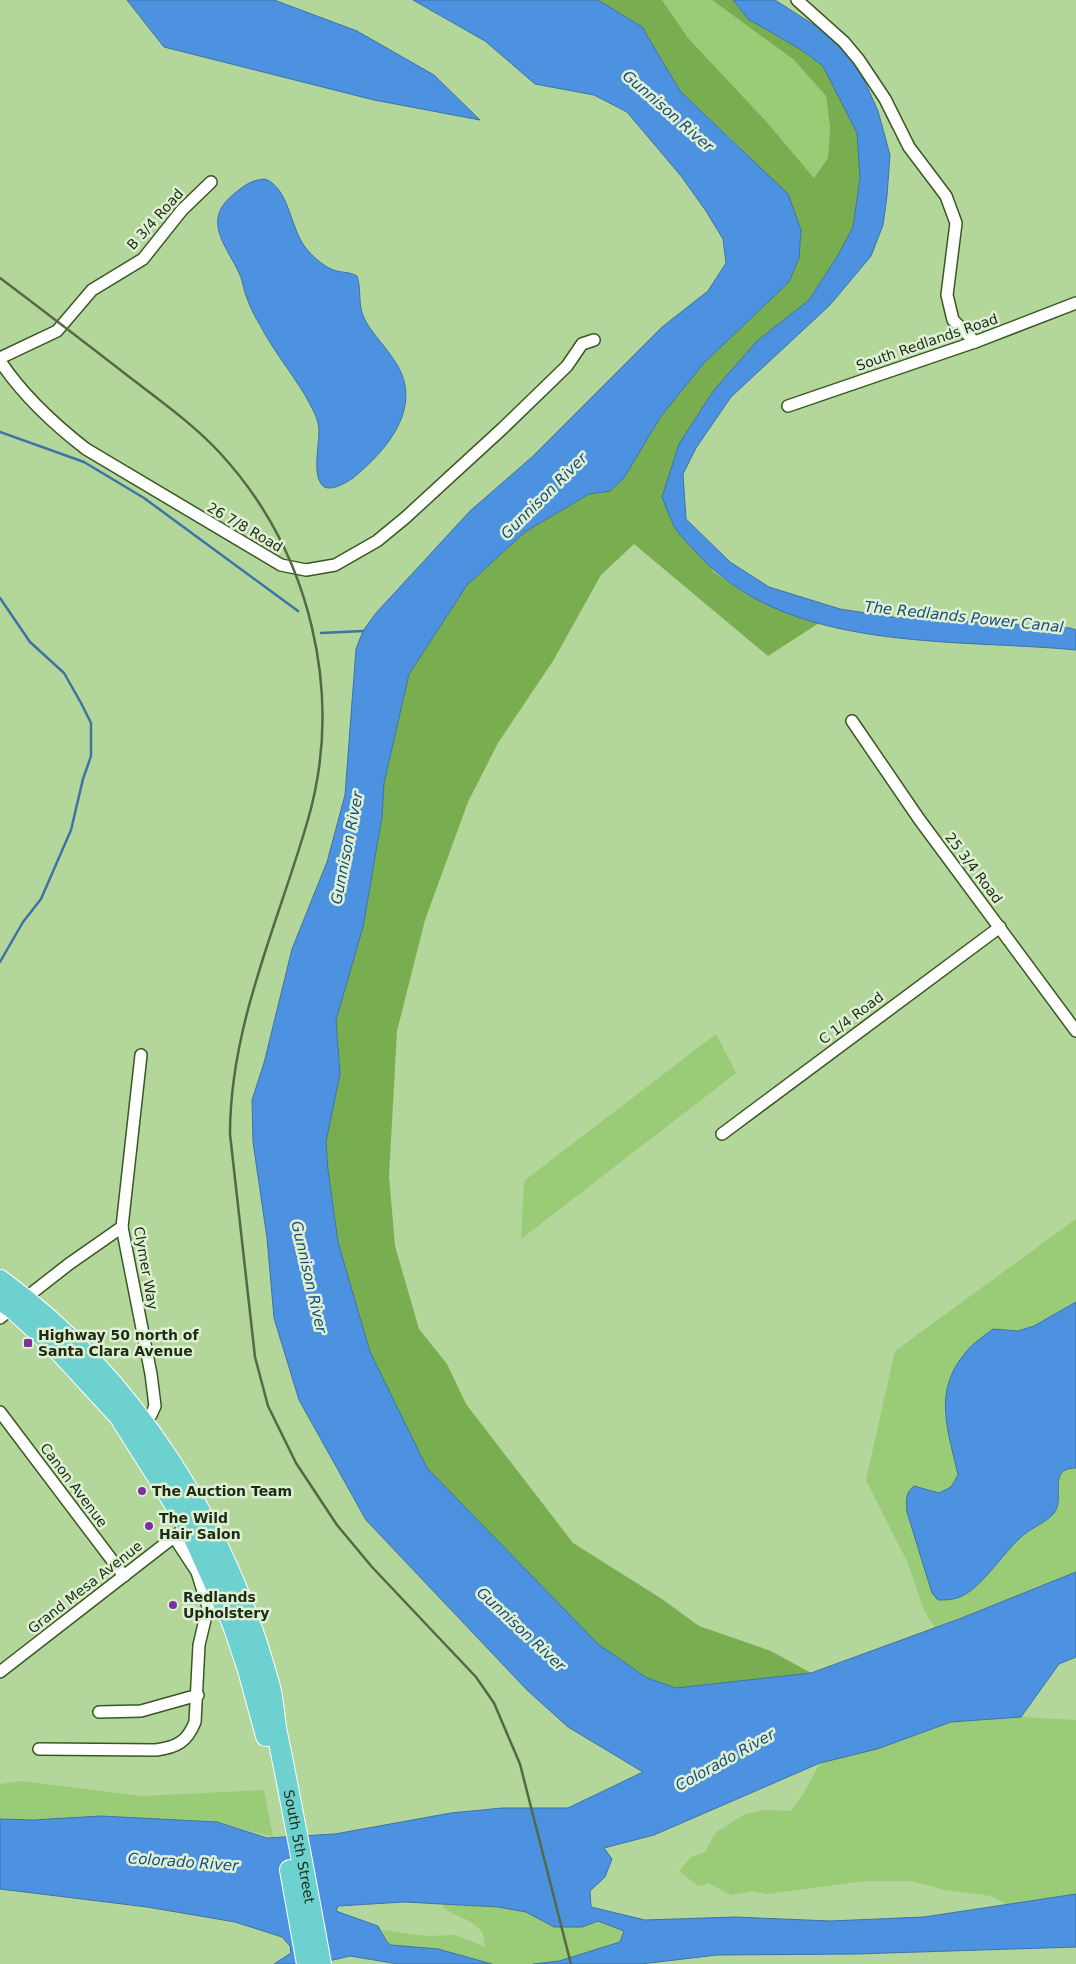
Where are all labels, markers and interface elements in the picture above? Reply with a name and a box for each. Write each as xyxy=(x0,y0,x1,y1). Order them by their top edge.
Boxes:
water label: Gunnison River xyxy=(619,67,718,156)
street label: B 3/4 Road xyxy=(124,185,186,253)
street label: South Redlands Road xyxy=(854,310,1000,374)
water label: Gunnison River xyxy=(497,449,591,543)
street label: 26 7/8 Road xyxy=(204,499,286,555)
water label: The Redlands Power Canal xyxy=(864,598,1065,636)
water label: Gunnison River xyxy=(327,789,367,906)
street label: 25 3/4 Road xyxy=(942,829,1006,907)
street label: C 1/4 Road xyxy=(816,989,886,1047)
water label: Gunnison River xyxy=(287,1219,331,1336)
street label: Clymer Way xyxy=(131,1225,161,1311)
place label: Highway 50 north of Santa Clara Avenue xyxy=(38,1327,199,1359)
marker: Highway 50 north of Santa Clara Avenue xyxy=(22,1337,34,1349)
street label: Canon Avenue xyxy=(37,1440,111,1530)
place label: The Auction Team xyxy=(152,1483,292,1499)
marker: The Auction Team xyxy=(136,1485,148,1497)
place label: The Wild Hair Salon xyxy=(159,1510,241,1542)
marker: The Wild Hair Salon xyxy=(143,1520,155,1532)
street label: Grand Mesa Avenue xyxy=(25,1537,145,1637)
water label: Gunnison River xyxy=(473,1583,570,1675)
place label: Redlands Upholstery xyxy=(183,1589,269,1621)
marker: Redlands Upholstery xyxy=(167,1599,179,1611)
water label: Colorado River xyxy=(672,1725,778,1795)
street label: South 5th Street xyxy=(281,1788,318,1905)
water label: Colorado River xyxy=(127,1849,240,1875)

